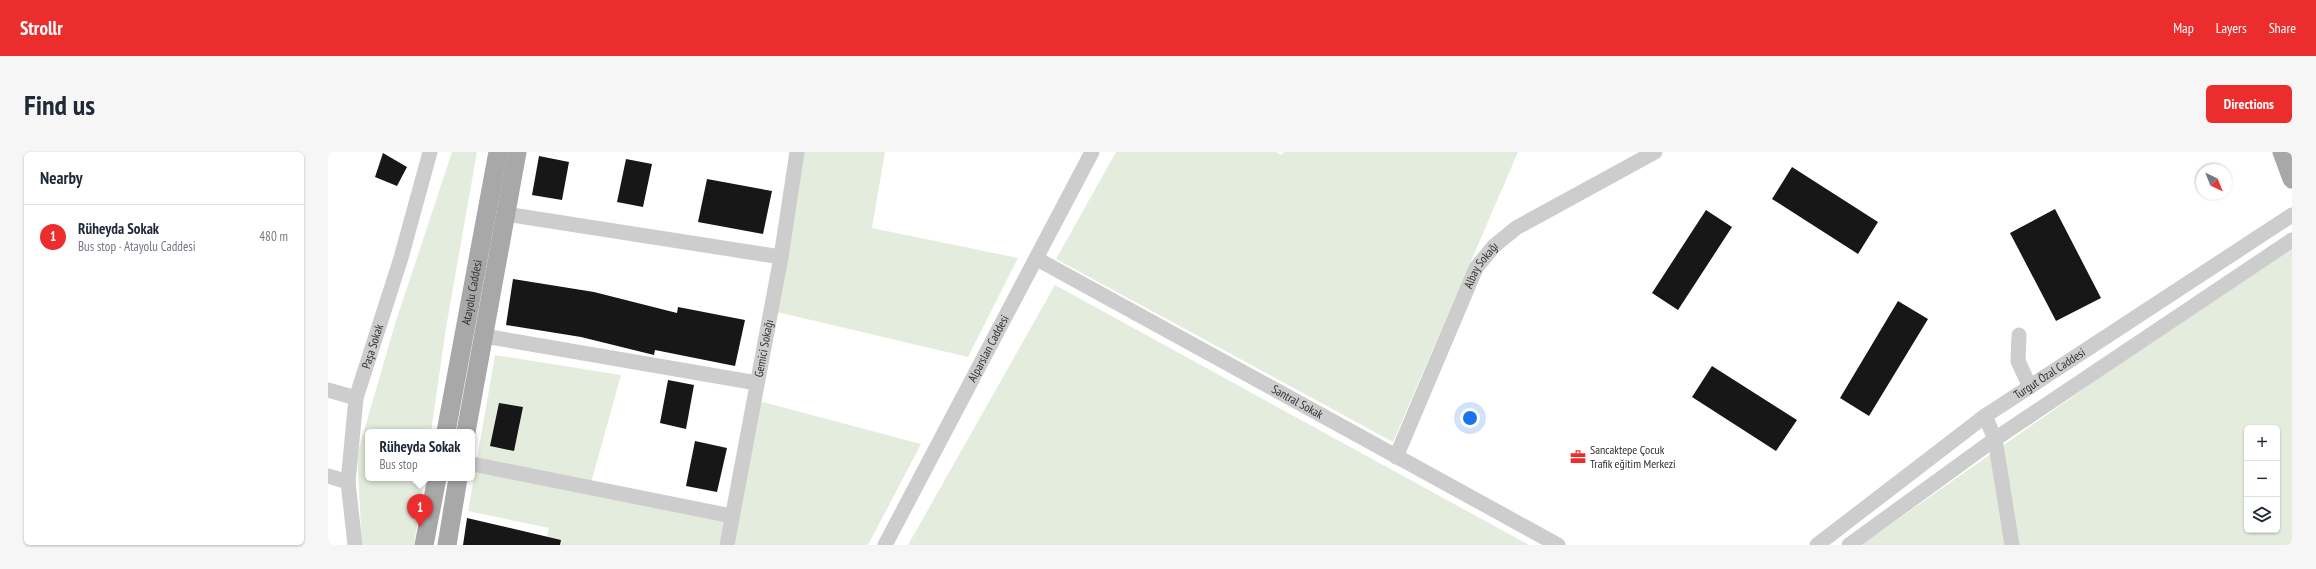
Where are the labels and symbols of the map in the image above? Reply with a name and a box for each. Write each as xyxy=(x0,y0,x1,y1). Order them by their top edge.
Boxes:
north arrow xyxy=(2196,164,2232,200)
street label: Albay Sokağı xyxy=(1460,238,1501,291)
street label: Atayolu Caddesi xyxy=(458,258,485,326)
street label: Alparslan Caddesi xyxy=(964,312,1012,384)
street label: Gemici Sokağı xyxy=(751,318,776,378)
street label: Paşa Sokak xyxy=(358,322,386,370)
street label: Turgut Özal Caddesi xyxy=(2011,345,2088,402)
street label: Santral Sokak xyxy=(1269,381,1326,422)
your location xyxy=(1460,408,1480,428)
place label: Sancaktepe Çocuk Trafik eğitim Merkezi xyxy=(1590,442,1676,471)
office icon: Sancaktepe Çocuk Trafik eğitim Merkezi xyxy=(1569,448,1587,466)
pin: 1 xyxy=(407,494,433,527)

